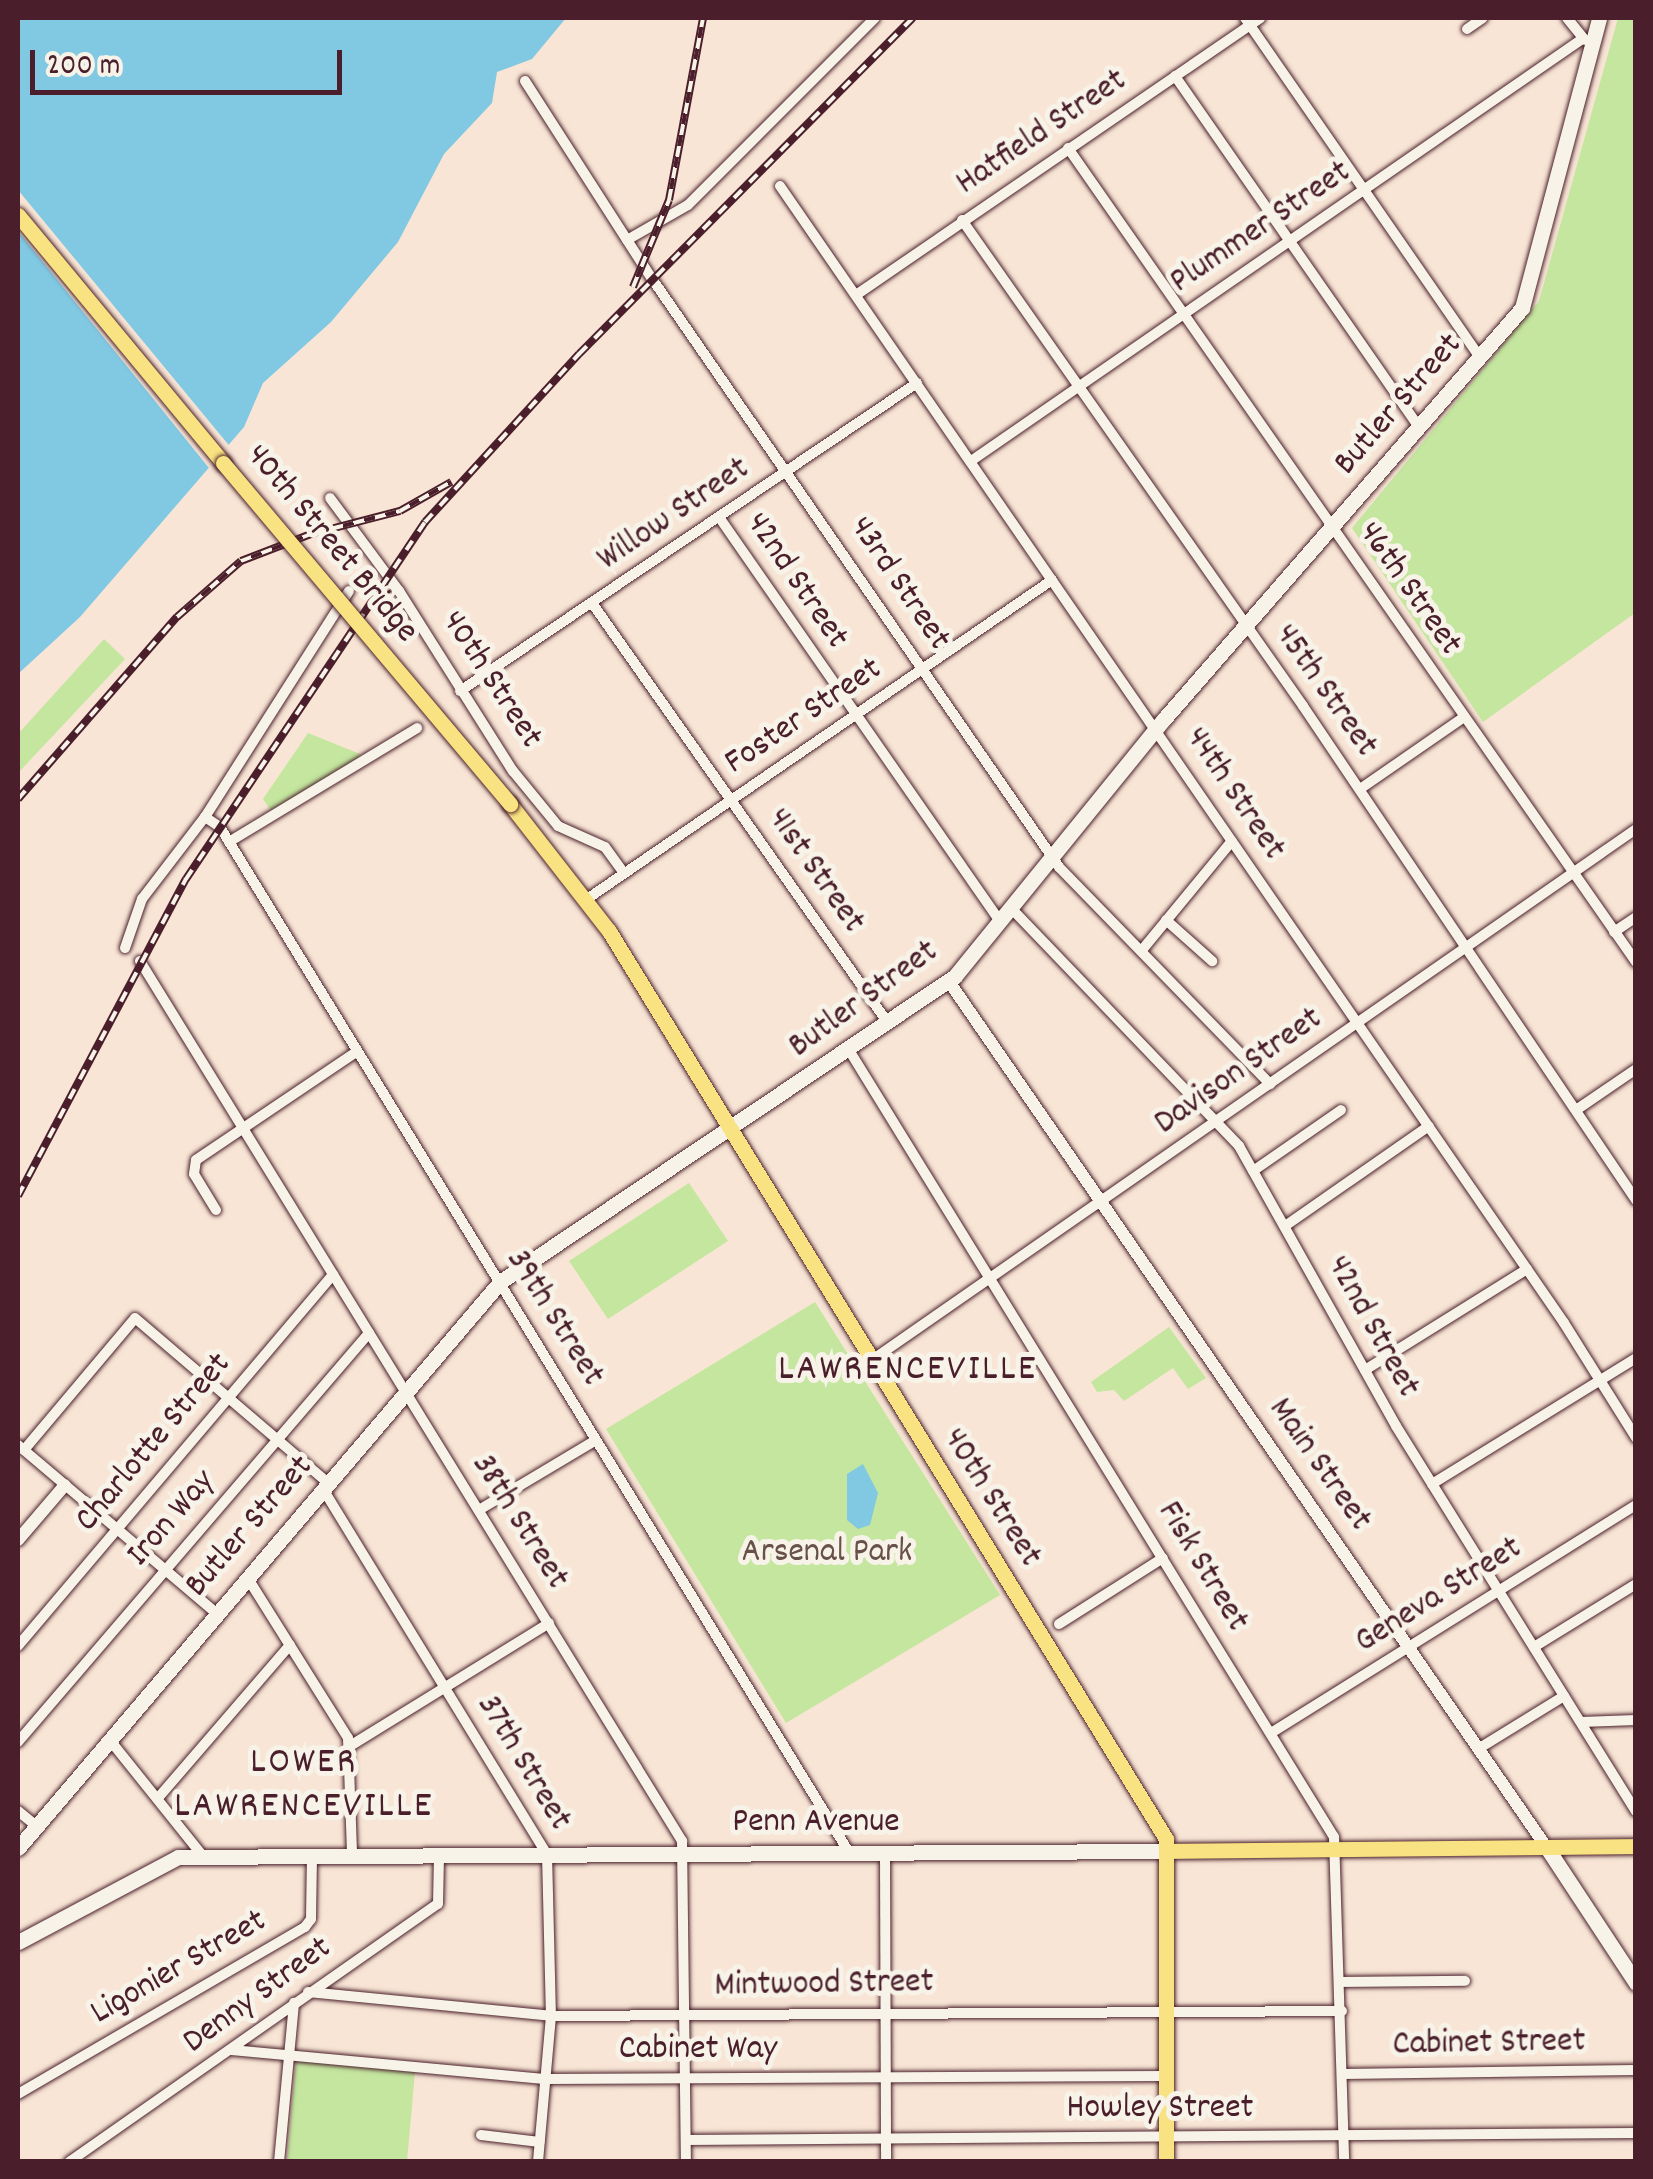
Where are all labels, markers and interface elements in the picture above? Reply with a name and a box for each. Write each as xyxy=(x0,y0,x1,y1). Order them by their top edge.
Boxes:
scale bar xyxy=(35,30,348,92)
text: 200 m xyxy=(47,46,120,89)
street label: Hatfield Street xyxy=(949,61,1135,205)
street label: Plummer Street xyxy=(1163,152,1359,304)
street label: Butler Street xyxy=(1326,325,1472,485)
street label: 40th Street Bridge xyxy=(236,436,426,652)
street label: Willow Street xyxy=(590,449,758,581)
street label: 42nd Street xyxy=(735,505,857,657)
street label: 43rd Street xyxy=(839,509,959,659)
street label: 46th Street xyxy=(1348,514,1470,664)
street label: 40th Street xyxy=(431,603,551,757)
street label: 45th Street xyxy=(1264,616,1386,766)
street label: Foster Street xyxy=(718,649,890,785)
street label: 44th Street xyxy=(1174,720,1294,868)
street label: 41st Street xyxy=(757,800,873,942)
street label: Butler Street xyxy=(781,932,947,1068)
street label: Davison Street xyxy=(1147,999,1331,1145)
street label: 39th Street xyxy=(495,1242,613,1394)
street label: 42nd Street xyxy=(1316,1249,1428,1405)
street label: Charlotte Street xyxy=(67,1345,241,1541)
district label: LAWRENCEVILLE xyxy=(778,1348,1038,1394)
street label: Main Street xyxy=(1258,1390,1380,1540)
street label: 40th Street xyxy=(932,1421,1050,1575)
street label: Butler Street xyxy=(177,1447,323,1607)
street label: 38th Street xyxy=(461,1447,577,1597)
street label: Iron Way xyxy=(119,1462,225,1576)
street label: Fisk Street xyxy=(1147,1494,1257,1640)
street label: Geneva Street xyxy=(1348,1528,1530,1664)
park label: Arsenal Park xyxy=(742,1532,912,1574)
street label: 37th Street xyxy=(466,1687,580,1839)
district label: LOWER LAWRENCEVILLE xyxy=(174,1741,434,1830)
street label: Penn Avenue xyxy=(732,1802,900,1844)
street label: Ligonier Street xyxy=(84,1901,274,2035)
street label: Denny Street xyxy=(176,1928,340,2064)
street label: Mintwood Street xyxy=(714,1962,934,2008)
street label: Cabinet Street xyxy=(1392,2021,1586,2067)
street label: Cabinet Way xyxy=(619,2029,777,2071)
street label: Howley Street xyxy=(1066,2088,1254,2130)

